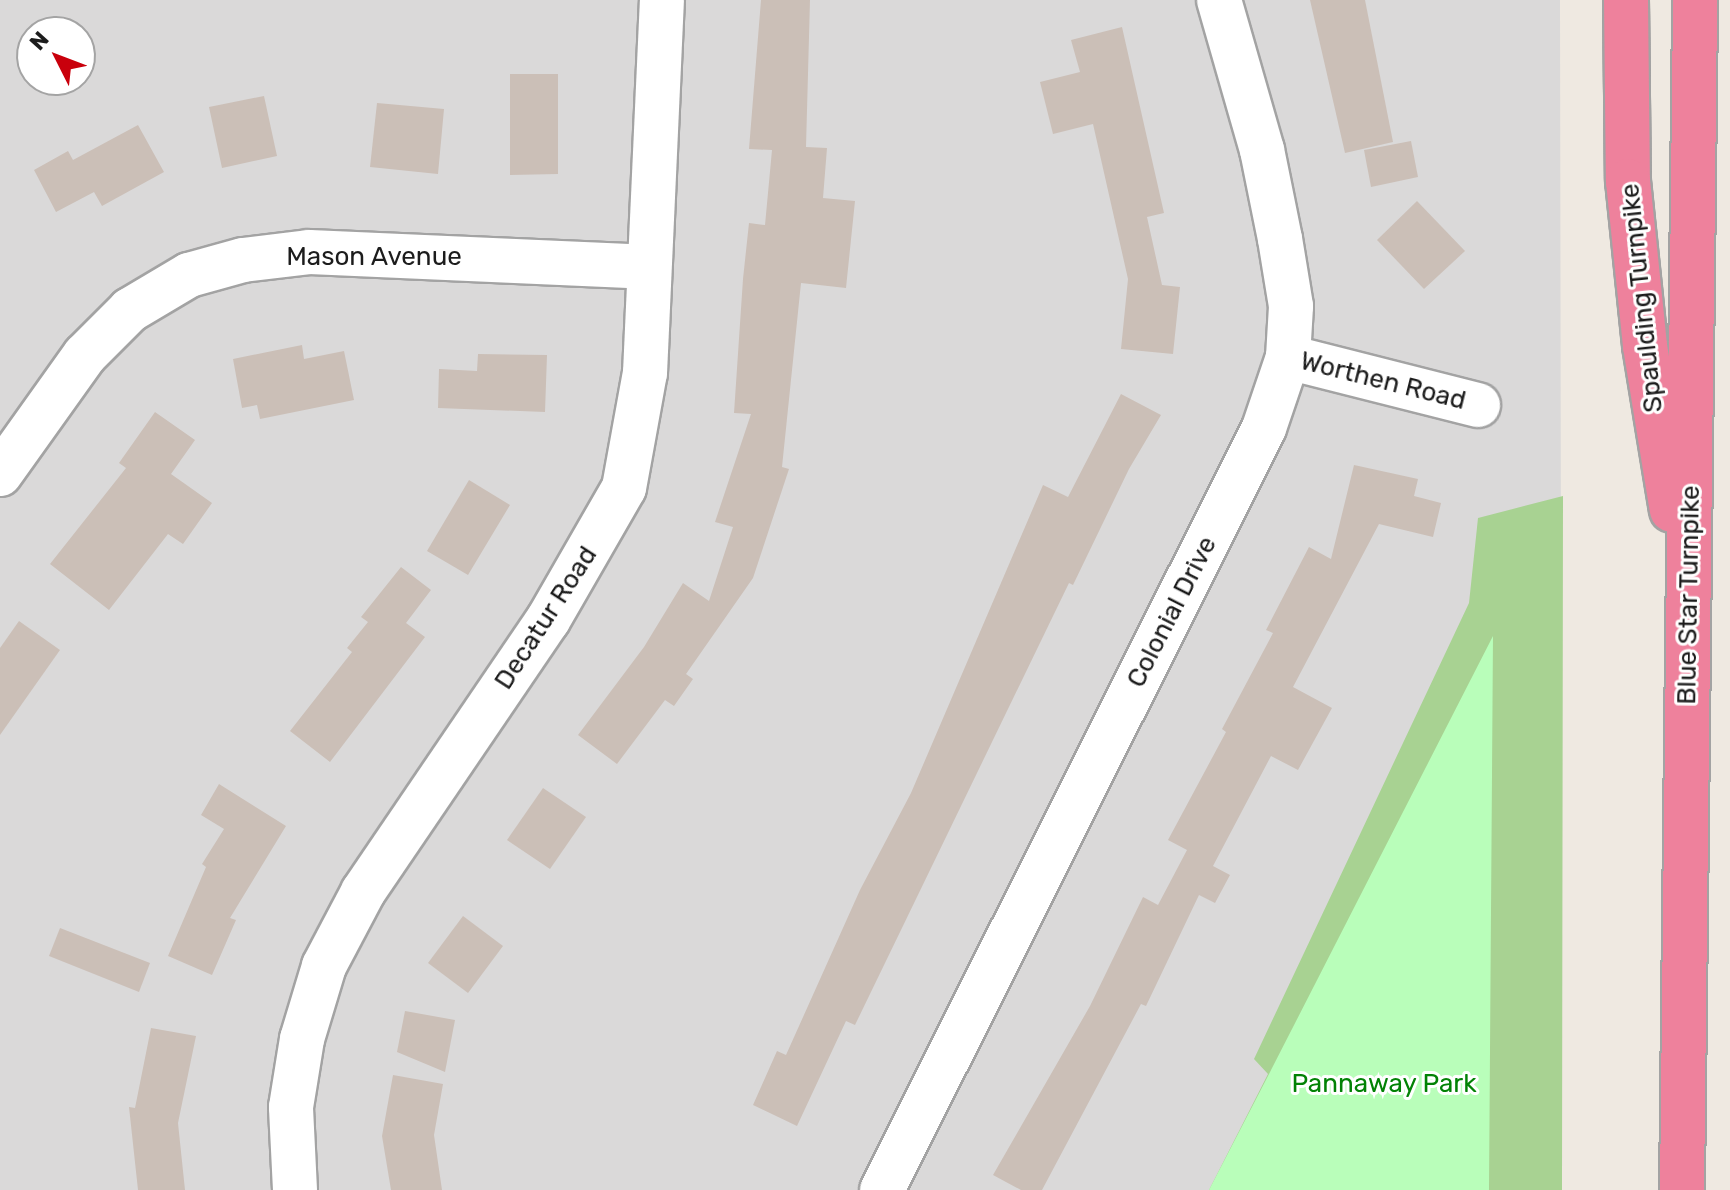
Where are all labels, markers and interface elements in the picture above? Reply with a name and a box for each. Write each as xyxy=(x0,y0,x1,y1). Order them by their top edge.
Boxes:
north arrow xyxy=(16,16,96,96)
text: N xyxy=(24,26,55,56)
street label: Spaulding Turnpike xyxy=(1614,182,1670,414)
street label: Mason Avenue xyxy=(286,241,462,273)
street label: Worthen Road xyxy=(1297,345,1469,417)
street label: Blue Star Turnpike xyxy=(1671,484,1707,706)
street label: Colonial Drive xyxy=(1121,531,1223,693)
street label: Decatur Road xyxy=(488,540,604,696)
park label: Pannaway Park xyxy=(1291,1068,1477,1100)

